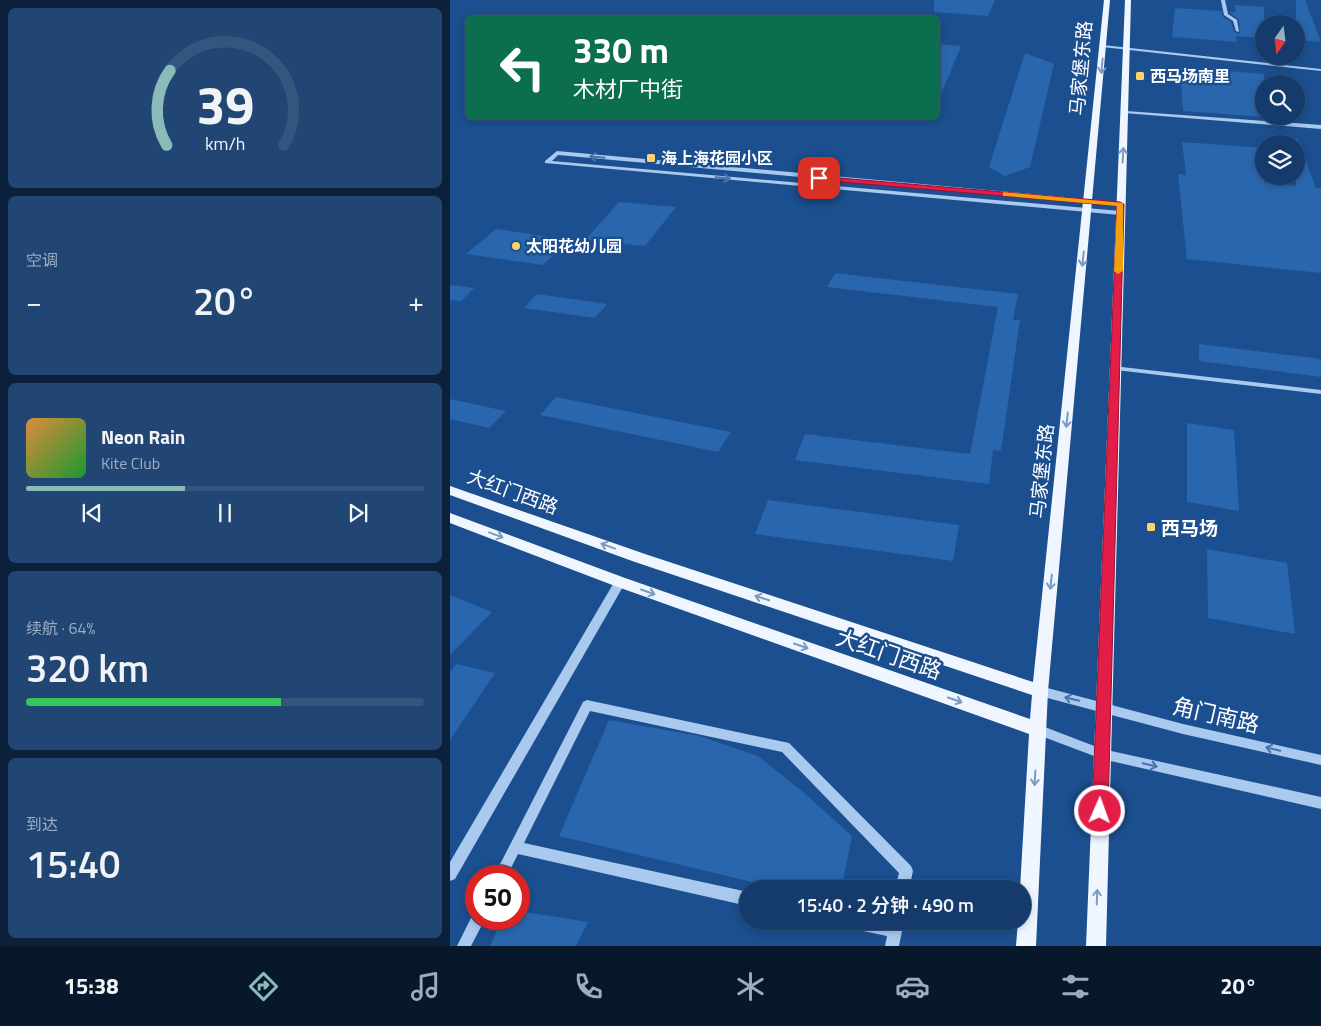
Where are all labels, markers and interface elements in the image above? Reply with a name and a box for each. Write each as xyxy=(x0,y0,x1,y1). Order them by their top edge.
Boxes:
north arrow xyxy=(1255,15,1305,65)
map controls xyxy=(1255,15,1305,185)
street label: 马家堡东路 xyxy=(1061,19,1099,117)
text: 330 m xyxy=(573,23,669,77)
icon: left xyxy=(490,35,555,100)
one-way arrow xyxy=(1097,58,1106,74)
place label: 西马场南里 xyxy=(1150,64,1230,88)
text: 39 xyxy=(196,65,254,144)
marker: 西马场南里 xyxy=(1134,70,1146,82)
text: 木材厂中街 xyxy=(573,72,683,106)
button: search xyxy=(1255,75,1305,125)
text: km/h xyxy=(205,130,245,157)
button: layers xyxy=(1255,135,1305,185)
place label: 海上海花园小区 xyxy=(661,146,773,170)
one-way arrow xyxy=(1119,148,1128,164)
one-way arrow xyxy=(589,152,605,162)
marker: 海上海花园小区 xyxy=(645,152,657,164)
pin xyxy=(798,157,840,199)
icon: arrive xyxy=(805,164,833,192)
one-way arrow xyxy=(715,173,731,183)
place label: 太阳花幼儿园 xyxy=(526,234,622,258)
marker: 太阳花幼儿园 xyxy=(510,240,522,252)
text: 空调 xyxy=(26,248,58,272)
one-way arrow xyxy=(1078,250,1088,266)
text: 20° xyxy=(193,272,257,330)
text: − xyxy=(26,280,42,323)
text: + xyxy=(408,280,424,323)
one-way arrow xyxy=(1062,412,1072,428)
text: Neon Rain xyxy=(101,422,185,451)
street label: 马家堡东路 xyxy=(1022,422,1060,520)
text: Kite Club xyxy=(101,451,160,475)
street label: 大红门西路 xyxy=(463,461,563,521)
icon: previous xyxy=(78,499,106,527)
icon: pause xyxy=(211,499,239,527)
icon: next xyxy=(344,499,372,527)
place label: 西马场 xyxy=(1161,513,1218,542)
marker: 西马场 xyxy=(1145,521,1157,533)
one-way arrow xyxy=(487,531,503,540)
one-way arrow xyxy=(600,541,616,550)
one-way arrow xyxy=(1046,574,1056,590)
one-way arrow xyxy=(640,588,655,597)
one-way arrow xyxy=(754,593,770,603)
text: 续航 · 64% xyxy=(26,616,95,640)
street label: 大红门西路 xyxy=(831,620,947,688)
text: 320 km xyxy=(26,639,149,697)
one-way arrow xyxy=(793,642,809,651)
street label: 角门南路 xyxy=(1169,689,1263,741)
one-way arrow xyxy=(1064,694,1080,703)
one-way arrow xyxy=(946,696,962,705)
one-way arrow xyxy=(1266,744,1282,753)
one-way arrow xyxy=(1141,761,1157,770)
one-way arrow xyxy=(1030,770,1039,786)
position arrow xyxy=(1073,784,1125,836)
text: 到达 xyxy=(26,812,58,836)
text: 15:40 xyxy=(26,835,120,893)
speed limit sign: 50 xyxy=(465,865,530,930)
text: 15:40 · 2 分钟 · 490 m xyxy=(796,890,974,919)
one-way arrow xyxy=(1093,890,1102,906)
text: 15:38 xyxy=(64,969,119,1003)
icon: directions xyxy=(246,969,281,1004)
icon: music xyxy=(408,969,443,1004)
icon: phone xyxy=(571,969,606,1004)
icon: climate xyxy=(733,969,768,1004)
icon: car xyxy=(895,969,930,1004)
icon: filters xyxy=(1058,969,1093,1004)
text: 20° xyxy=(1220,969,1257,1003)

